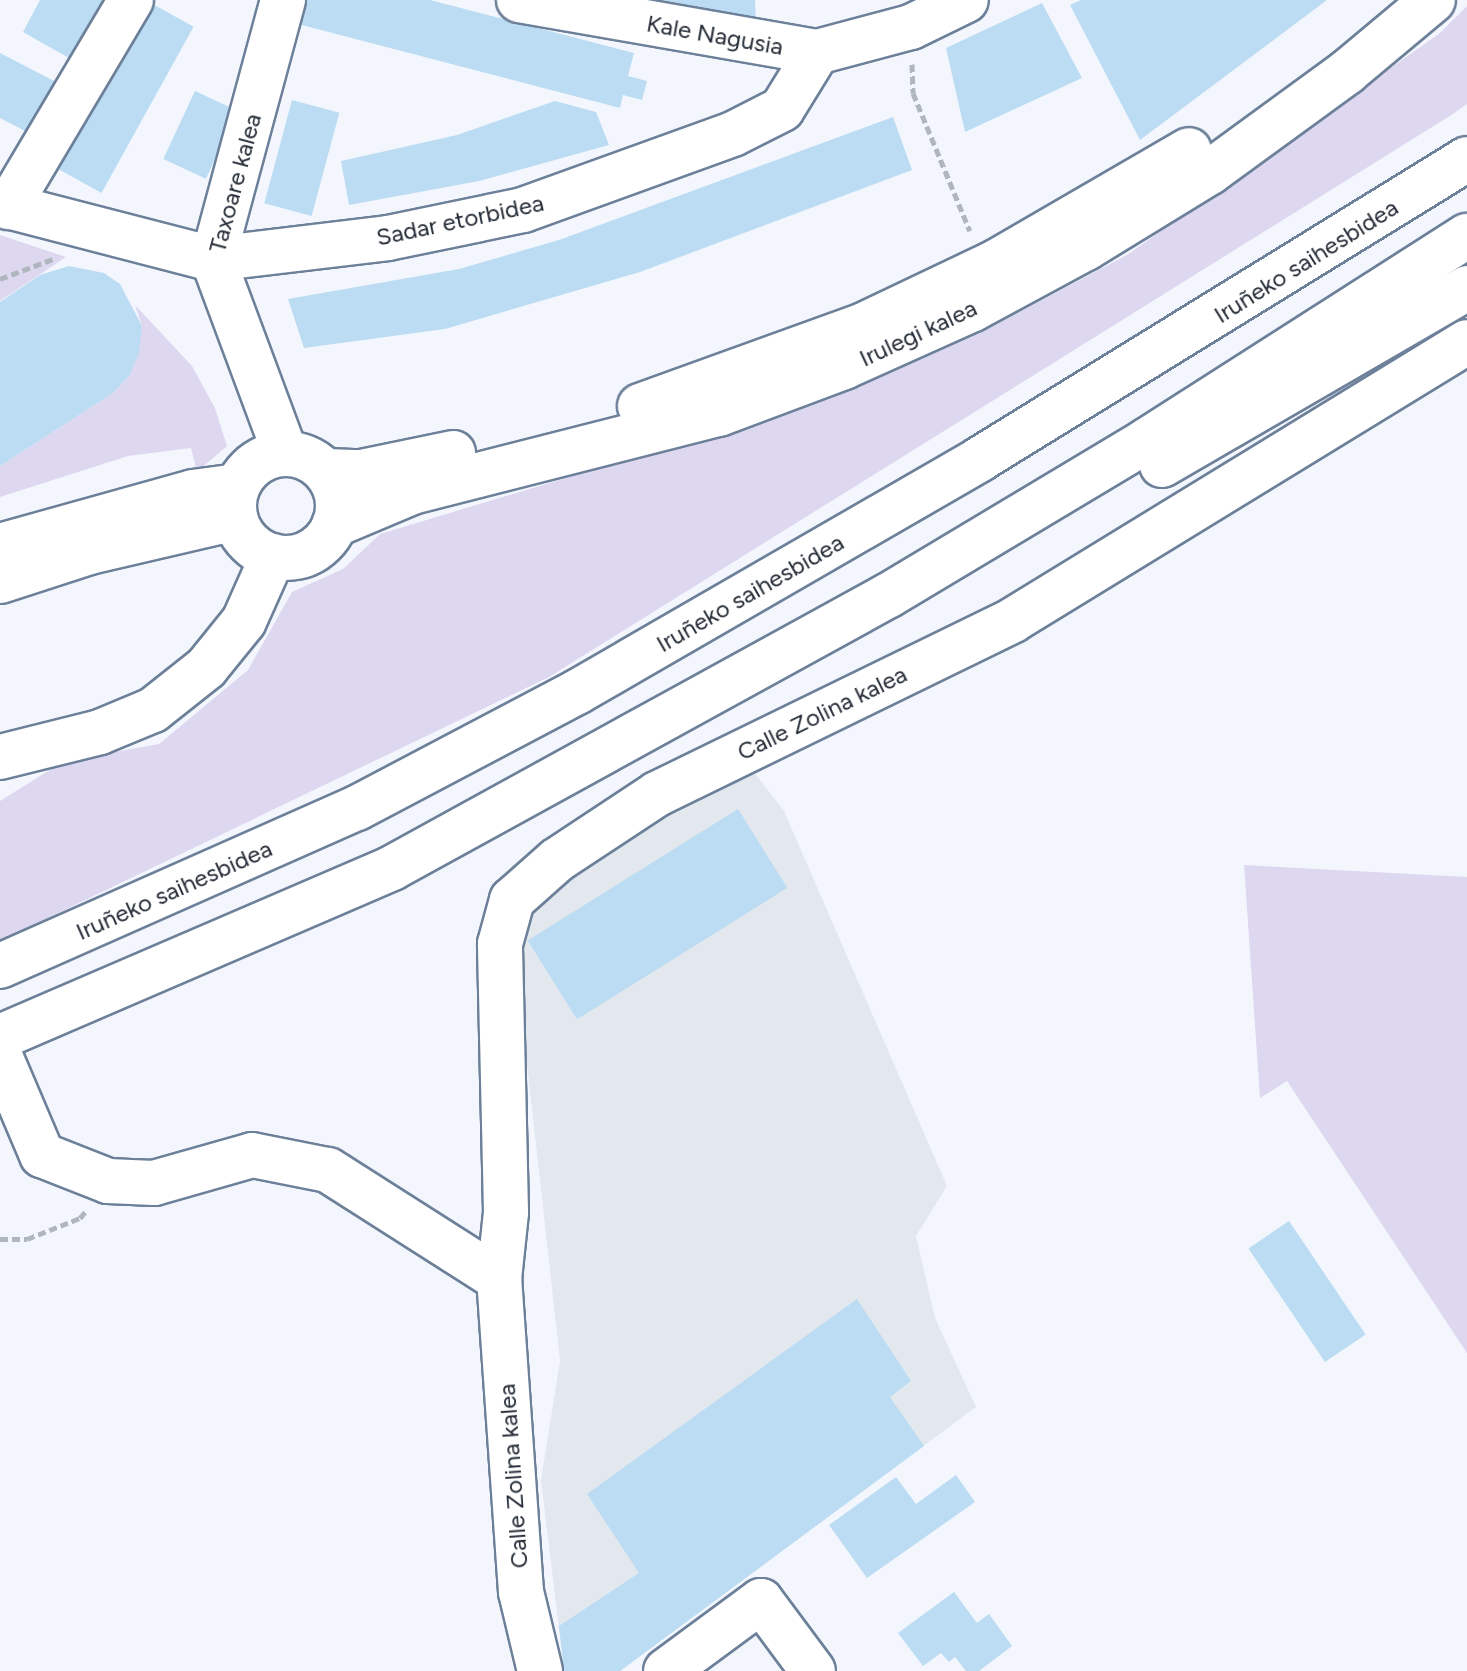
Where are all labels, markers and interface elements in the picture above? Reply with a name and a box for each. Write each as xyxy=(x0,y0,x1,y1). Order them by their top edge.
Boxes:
street label: Kale Nagusia xyxy=(644,9,786,61)
street label: Taxoare kalea xyxy=(203,110,267,256)
street label: Sadar etorbidea xyxy=(374,188,546,252)
street label: Iruñeko saihesbidea xyxy=(1209,193,1403,329)
street label: Irulegi kalea xyxy=(855,293,981,373)
street label: Iruñeko saihesbidea xyxy=(651,528,849,658)
street label: Calle Zolina kalea xyxy=(733,659,911,767)
street label: Iruñeko saihesbidea xyxy=(72,834,276,946)
street label: Calle Zolina kalea xyxy=(492,1383,534,1569)

